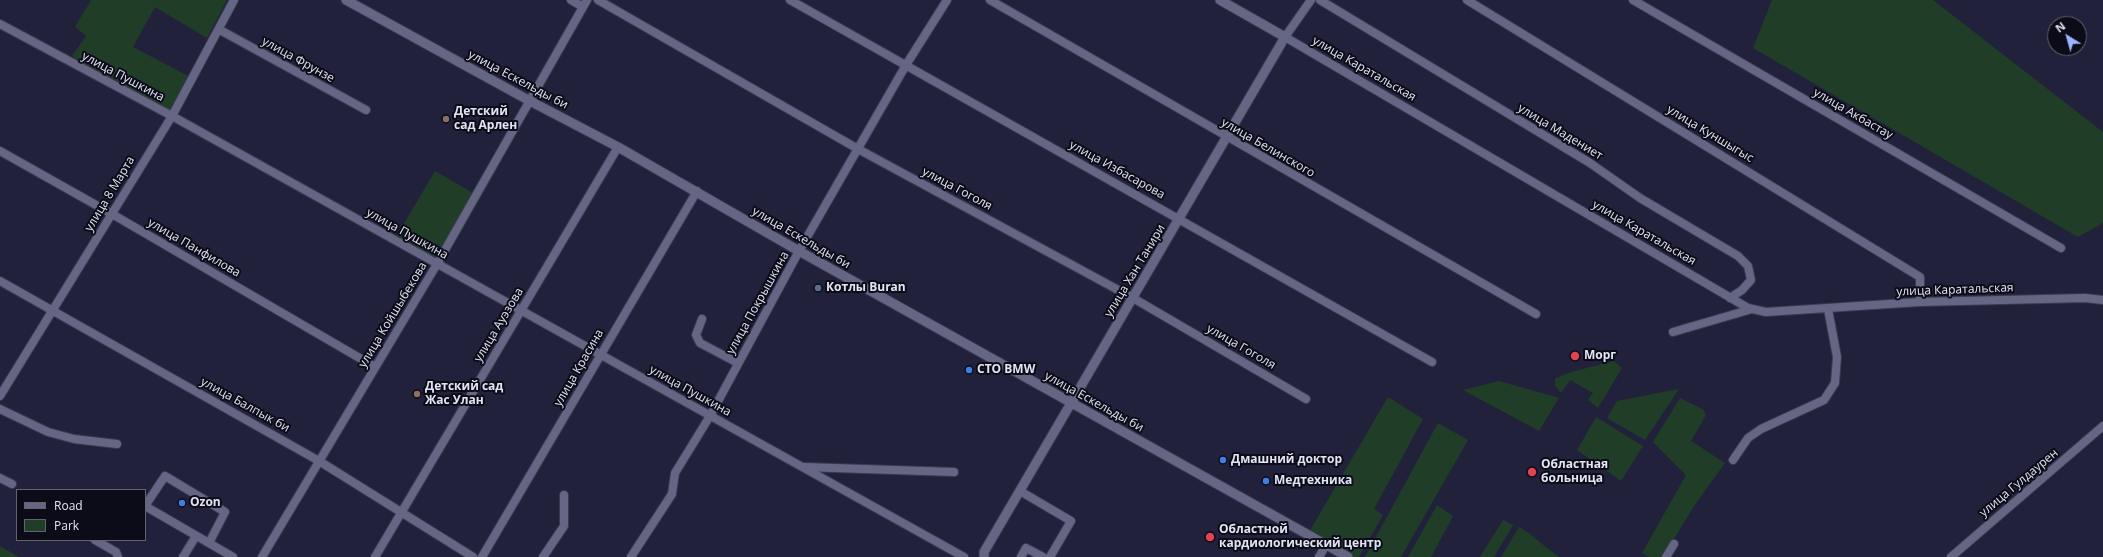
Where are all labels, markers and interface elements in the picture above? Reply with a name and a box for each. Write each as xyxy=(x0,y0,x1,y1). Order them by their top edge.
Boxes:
north arrow xyxy=(2047,16,2087,56)
text: N xyxy=(2052,18,2068,36)
street label: улица Каратальская xyxy=(1310,33,1418,105)
street label: улица Фрунзе xyxy=(259,34,337,86)
street label: улица Ескельды би xyxy=(466,48,570,112)
street label: улица Пушкина xyxy=(79,49,167,105)
street label: улица Акбастау xyxy=(1811,85,1895,143)
street label: улица Мадениет xyxy=(1515,101,1605,163)
street label: улица Куншыгыс xyxy=(1664,102,1756,166)
place label: Детский сад Арлен xyxy=(454,105,517,133)
marker: Детский сад Арлен xyxy=(441,114,451,124)
street label: улица Белинского xyxy=(1219,115,1317,181)
street label: улица Избасарова xyxy=(1067,138,1167,202)
street label: улица 8 Марта xyxy=(82,154,138,234)
street label: улица Гоголя xyxy=(920,165,994,213)
street label: улица Каратальская xyxy=(1590,197,1698,269)
street label: улица Ескельды би xyxy=(749,204,853,272)
street label: улица Пушкина xyxy=(364,206,450,262)
street label: улица Панфилова xyxy=(145,216,243,280)
street label: улица Хан Танири xyxy=(1102,222,1168,320)
street label: улица Покрышкина xyxy=(724,249,792,357)
street label: улица Койшыбекова xyxy=(356,260,430,370)
place label: Котлы Buran xyxy=(826,281,906,295)
street label: улица Каратальская xyxy=(1896,281,2014,299)
marker: Котлы Buran xyxy=(813,283,823,293)
street label: улица Ауэзова xyxy=(471,285,527,365)
street label: улица Гоголя xyxy=(1204,321,1278,373)
street label: улица Красина xyxy=(551,327,607,409)
place label: Морг xyxy=(1584,349,1616,363)
marker: Морг xyxy=(1569,350,1581,362)
street label: улица Пушкина xyxy=(647,363,733,419)
place label: СТО BMW xyxy=(977,363,1035,377)
marker: СТО BMW xyxy=(964,365,974,375)
street label: улица Ескельды би xyxy=(1042,369,1146,435)
street label: улица Балпык би xyxy=(198,375,292,435)
place label: Детский сад Жас Улан xyxy=(425,380,503,408)
marker: Детский сад Жас Улан xyxy=(412,389,422,399)
street label: улица Гулдаурен xyxy=(1977,446,2061,520)
place label: Дмашний доктор xyxy=(1231,453,1342,467)
marker: Дмашний доктор xyxy=(1218,455,1228,465)
place label: Областная больница xyxy=(1541,458,1608,486)
marker: Областная больница xyxy=(1526,466,1538,478)
place label: Медтехника xyxy=(1274,474,1352,488)
marker: Медтехника xyxy=(1261,476,1271,486)
legend xyxy=(16,489,146,541)
place label: Ozon xyxy=(190,496,221,510)
text: Road xyxy=(54,497,83,514)
marker: Ozon xyxy=(177,498,187,508)
text: Park xyxy=(54,517,79,534)
place label: Областной кардиологический центр xyxy=(1219,523,1381,551)
marker: Областной кардиологический центр xyxy=(1204,531,1216,543)

